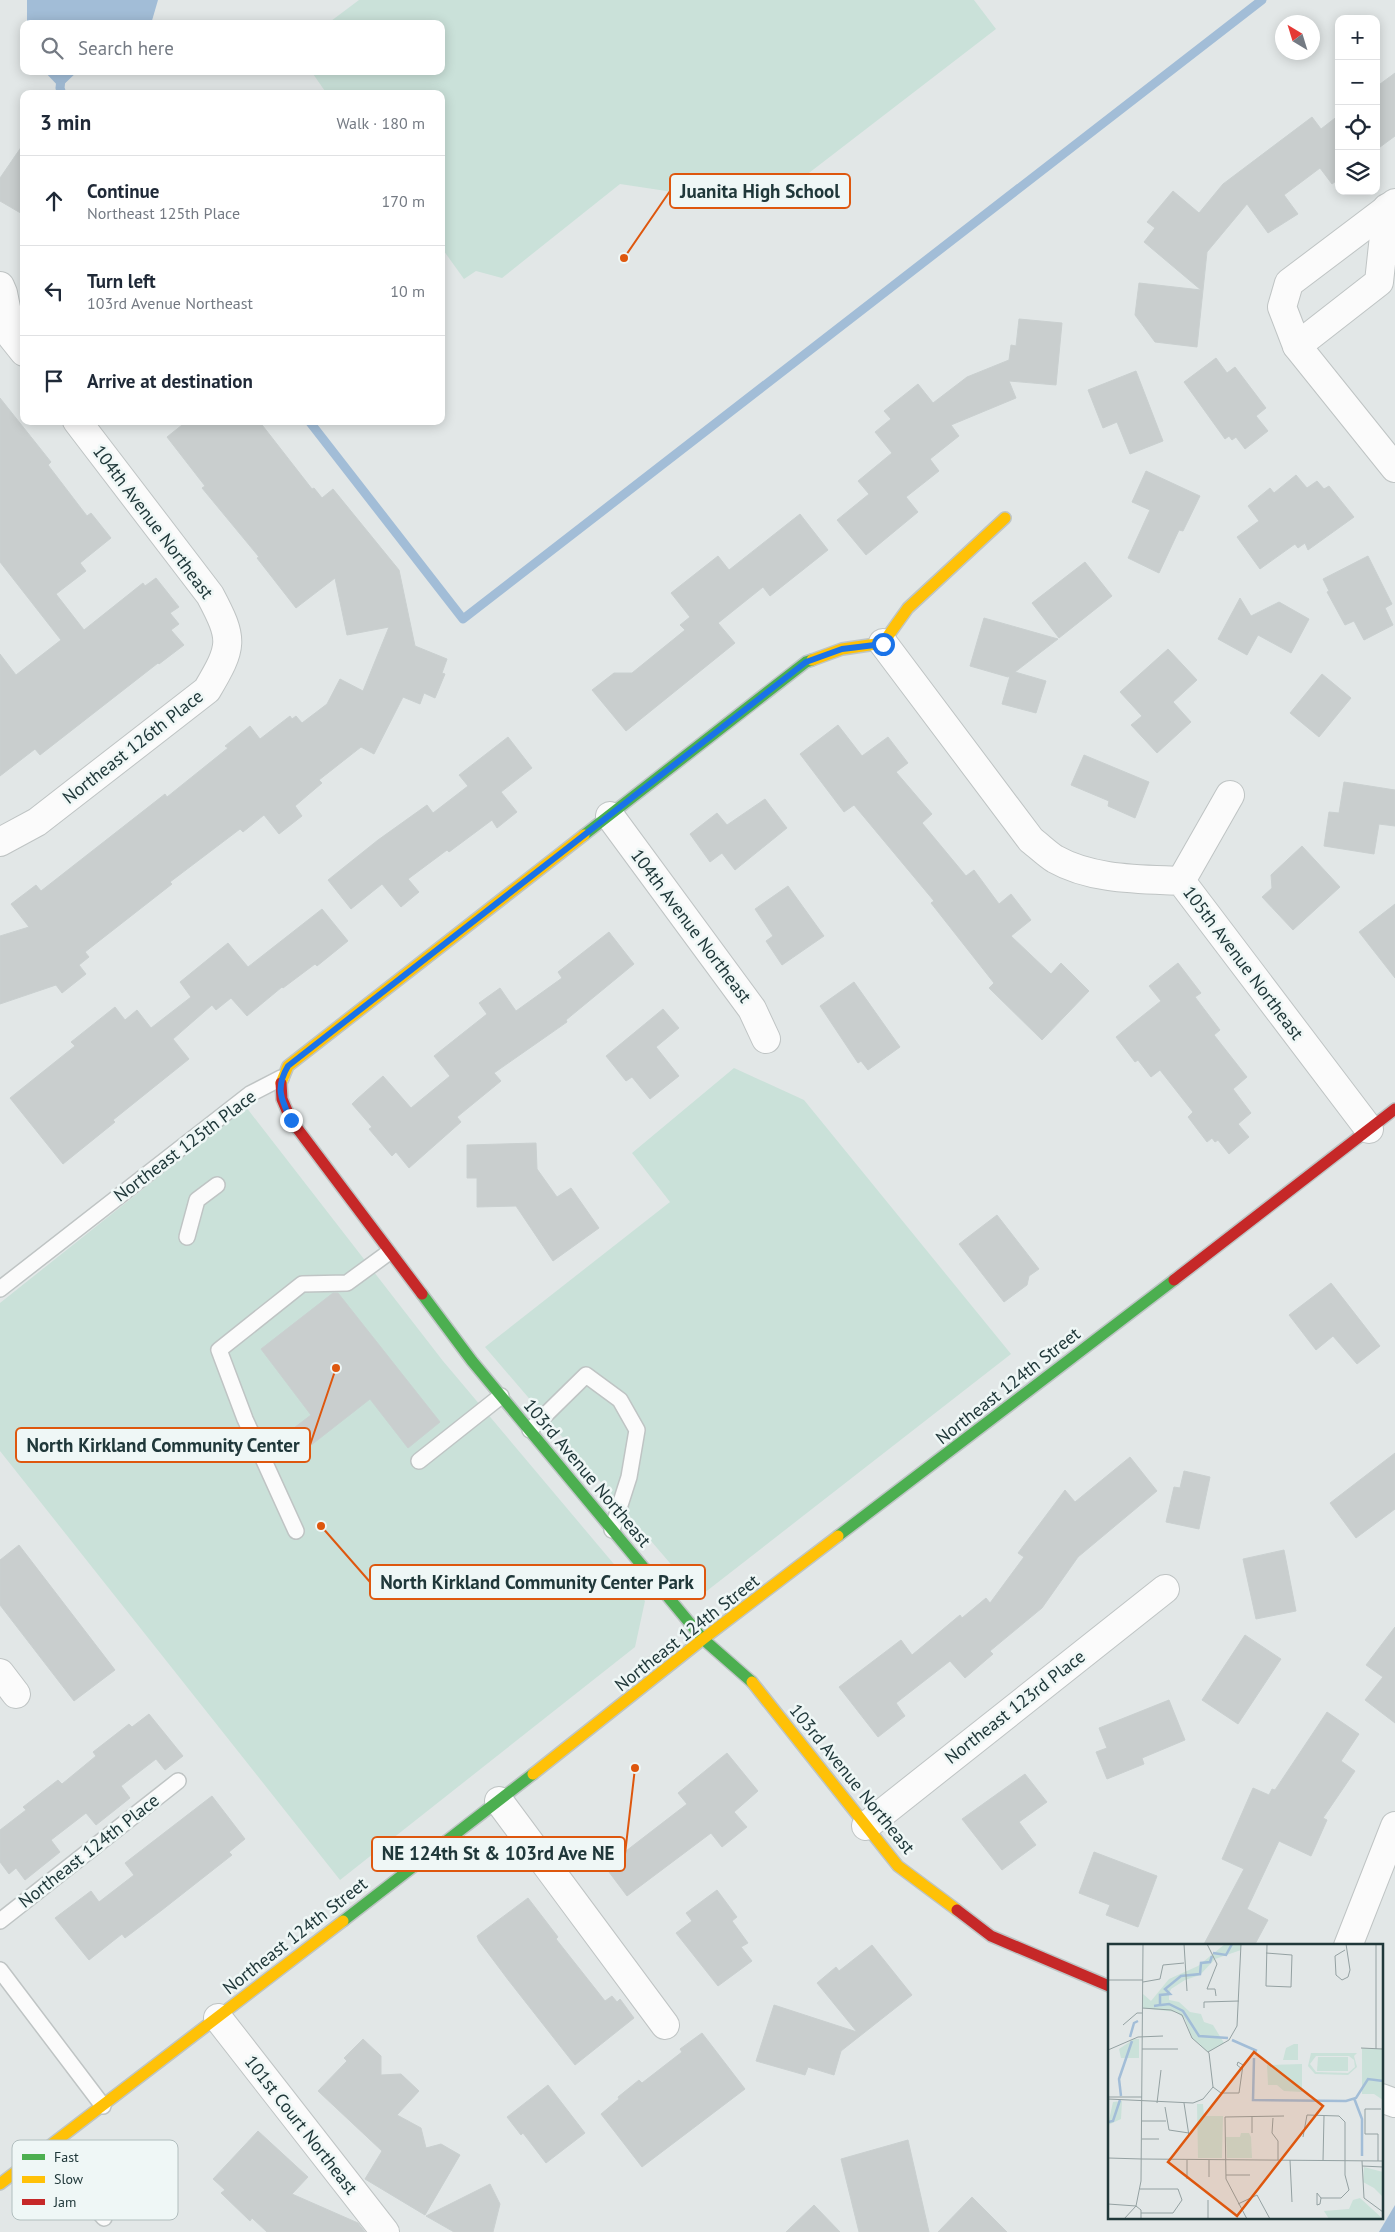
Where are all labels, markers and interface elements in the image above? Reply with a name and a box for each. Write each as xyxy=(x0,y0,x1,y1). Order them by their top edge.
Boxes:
north arrow xyxy=(1275,15,1320,60)
map controls xyxy=(1335,15,1380,195)
button: + xyxy=(1335,15,1380,60)
search box xyxy=(20,20,445,75)
icon: search xyxy=(38,34,66,62)
text: Search here xyxy=(78,36,174,60)
button: − xyxy=(1335,60,1380,105)
button: locate xyxy=(1335,105,1380,150)
text: 3 min xyxy=(40,109,91,136)
text: Walk · 180 m xyxy=(336,113,425,133)
button: layers xyxy=(1335,150,1380,195)
callout: Juanita High School xyxy=(670,174,850,208)
text: Continue xyxy=(87,179,159,203)
text: Juanita High School xyxy=(679,179,840,203)
icon: ahead xyxy=(40,187,68,215)
text: 170 m xyxy=(382,191,425,211)
text: Northeast 125th Place xyxy=(87,203,240,223)
text: Turn left xyxy=(87,269,156,293)
icon: left xyxy=(40,277,68,305)
text: 10 m xyxy=(390,281,425,301)
text: 103rd Avenue Northeast xyxy=(87,293,253,313)
icon: arrive xyxy=(40,367,68,395)
text: Arrive at destination xyxy=(87,369,253,393)
street label: 104th Avenue Northeast xyxy=(88,440,219,603)
route start xyxy=(872,633,895,656)
street label: Northeast 126th Place xyxy=(58,685,208,809)
street label: 104th Avenue Northeast xyxy=(626,844,757,1007)
street label: 105th Avenue Northeast xyxy=(1178,881,1309,1044)
street label: Northeast 125th Place xyxy=(109,1085,260,1207)
route end xyxy=(280,1109,303,1132)
street label: Northeast 124th Street xyxy=(931,1322,1085,1449)
street label: 103rd Avenue Northeast xyxy=(519,1394,656,1552)
callout: North Kirkland Community Center xyxy=(16,1428,310,1462)
text: North Kirkland Community Center xyxy=(26,1433,300,1457)
callout: North Kirkland Community Center Park xyxy=(370,1565,705,1599)
street label: Northeast 124th Street xyxy=(610,1569,764,1696)
text: North Kirkland Community Center Park xyxy=(380,1570,695,1594)
street label: Northeast 123rd Place xyxy=(940,1645,1090,1769)
street label: 103rd Avenue Northeast xyxy=(785,1699,920,1858)
street label: Northeast 124th Place xyxy=(14,1789,164,1913)
callout: NE 124th St & 103rd Ave NE xyxy=(372,1837,625,1871)
text: NE 124th St & 103rd Ave NE xyxy=(382,1841,614,1865)
street label: Northeast 124th Street xyxy=(218,1872,372,1999)
inset map xyxy=(1108,1944,1382,2220)
street label: 101st Court Northeast xyxy=(240,2050,363,2199)
legend xyxy=(12,2140,178,2220)
text: Fast xyxy=(54,2148,79,2166)
text: Slow xyxy=(54,2170,84,2188)
text: Jam xyxy=(53,2193,76,2211)

